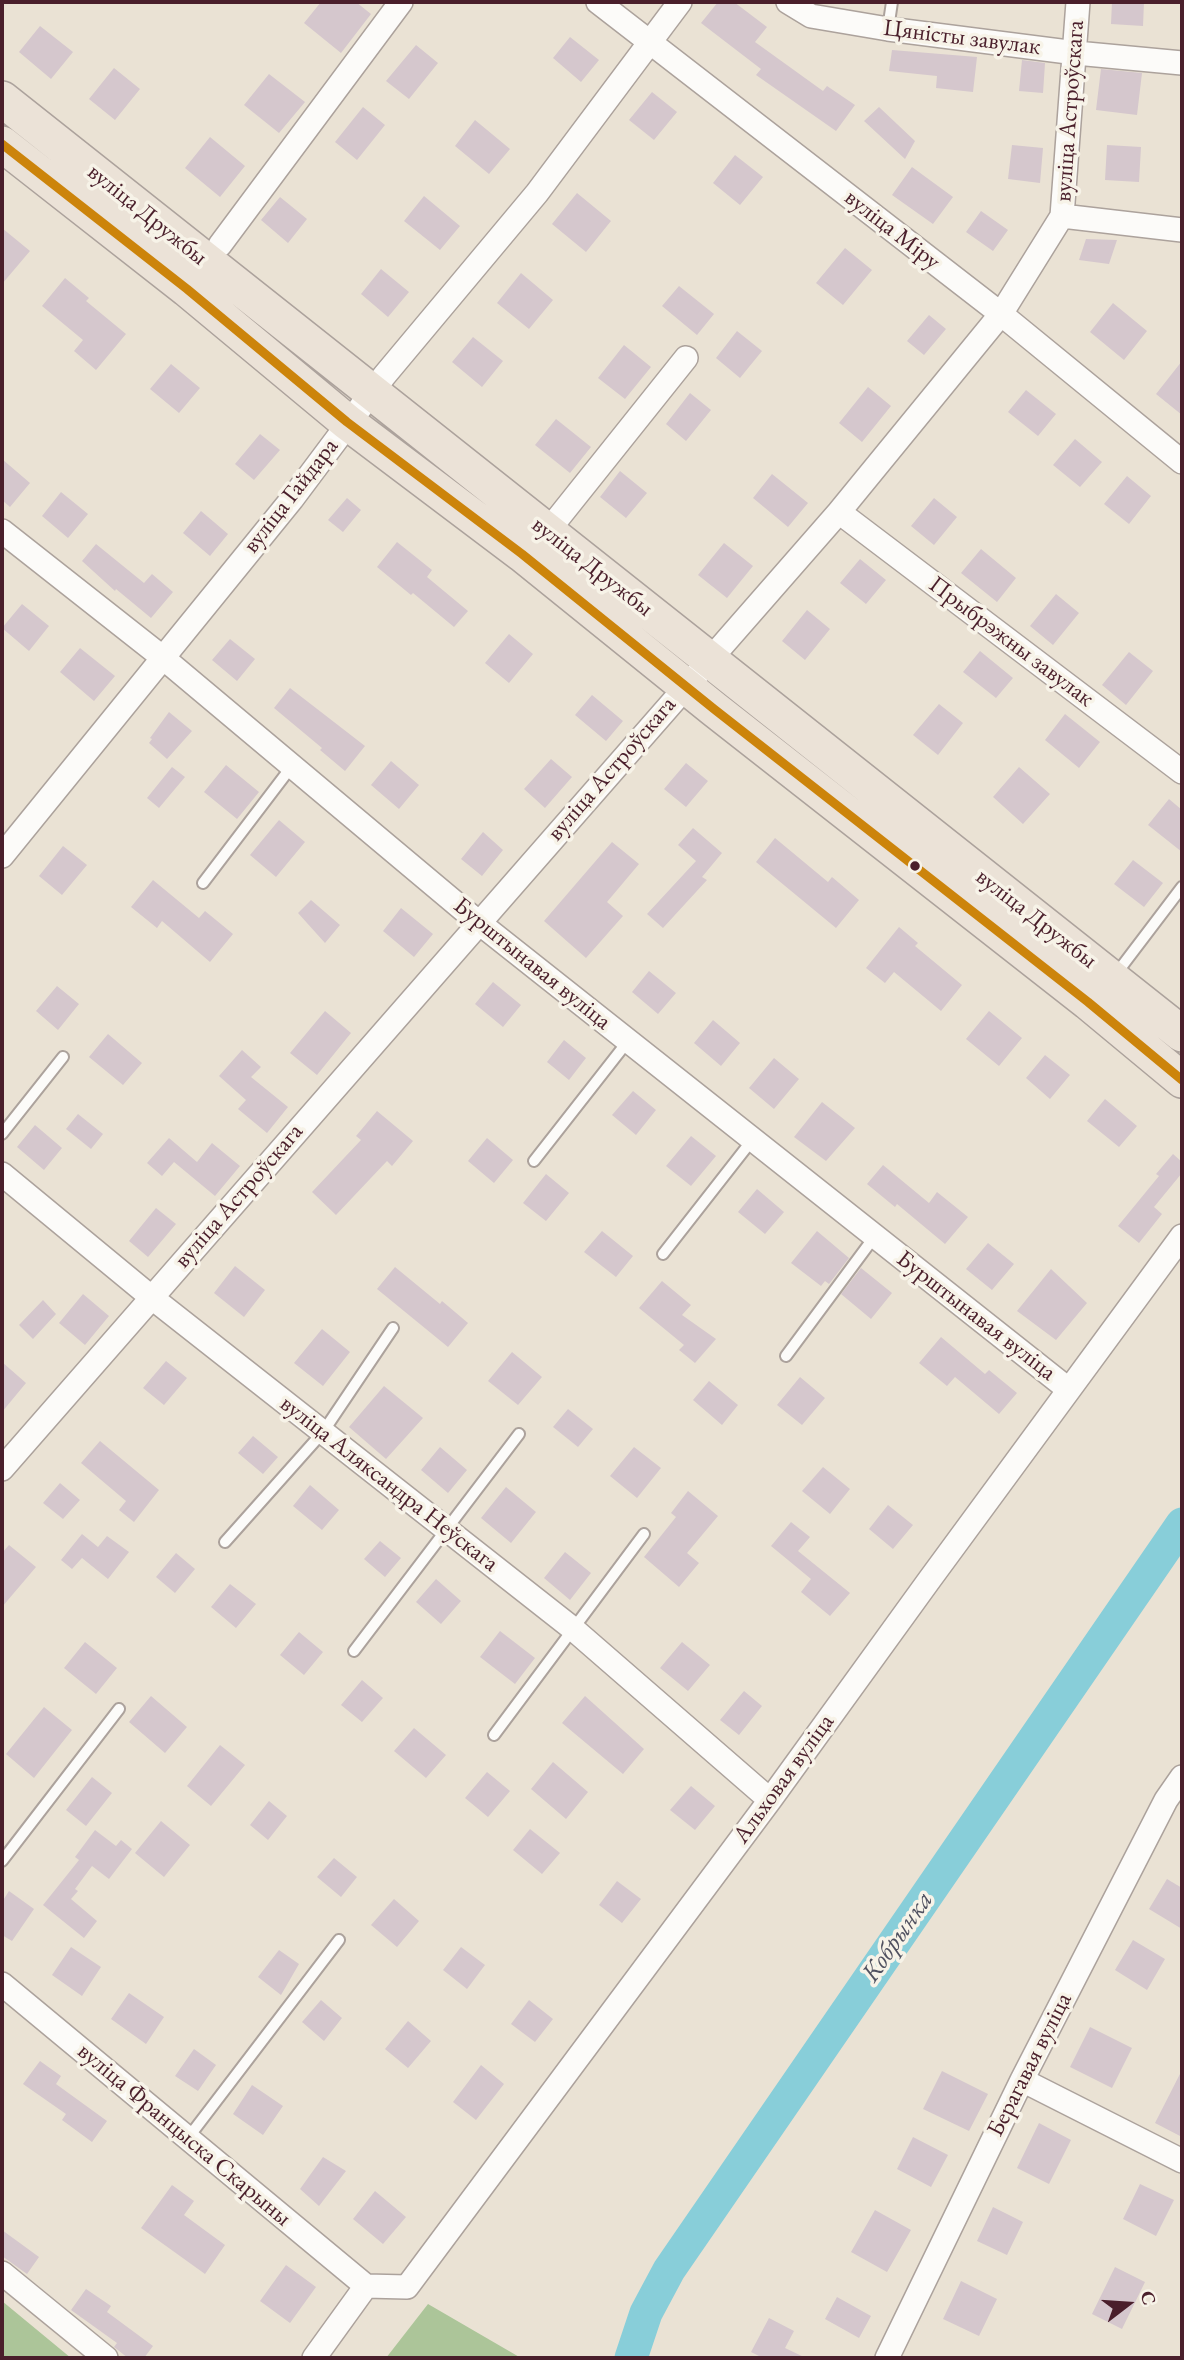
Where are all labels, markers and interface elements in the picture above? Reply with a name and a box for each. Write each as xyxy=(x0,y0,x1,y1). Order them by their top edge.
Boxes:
street label: Цяністы завулак xyxy=(882,14,1042,62)
street label: вуліца Астроўскага xyxy=(1049,19,1091,203)
street label: вуліца Дружбы xyxy=(81,158,213,272)
street label: вуліца Міру xyxy=(838,184,946,276)
street label: вуліца Гайдара xyxy=(237,433,345,559)
street label: вуліца Дружбы xyxy=(526,511,658,623)
street label: Прыбрэжны завулак xyxy=(923,570,1099,714)
street label: вуліца Астроўскага xyxy=(541,691,683,847)
unlabelled marker xyxy=(908,859,922,873)
street label: вуліца Дружбы xyxy=(970,863,1102,975)
street label: Бурштынавая вуліца xyxy=(447,892,617,1036)
street label: вуліца Астроўскага xyxy=(168,1118,310,1274)
street label: Бурштынавая вуліца xyxy=(890,1245,1062,1387)
street label: вуліца Аляксандра Неўскага xyxy=(274,1390,504,1578)
street label: Альховая вуліца xyxy=(727,1709,841,1849)
water label: Кобрынка xyxy=(856,1886,940,1988)
street label: Берагавая вуліца xyxy=(981,1988,1079,2142)
street label: вуліца Францыска Скарыны xyxy=(71,2037,297,2233)
north arrow xyxy=(1093,2269,1163,2339)
text: С xyxy=(1135,2288,1162,2308)

